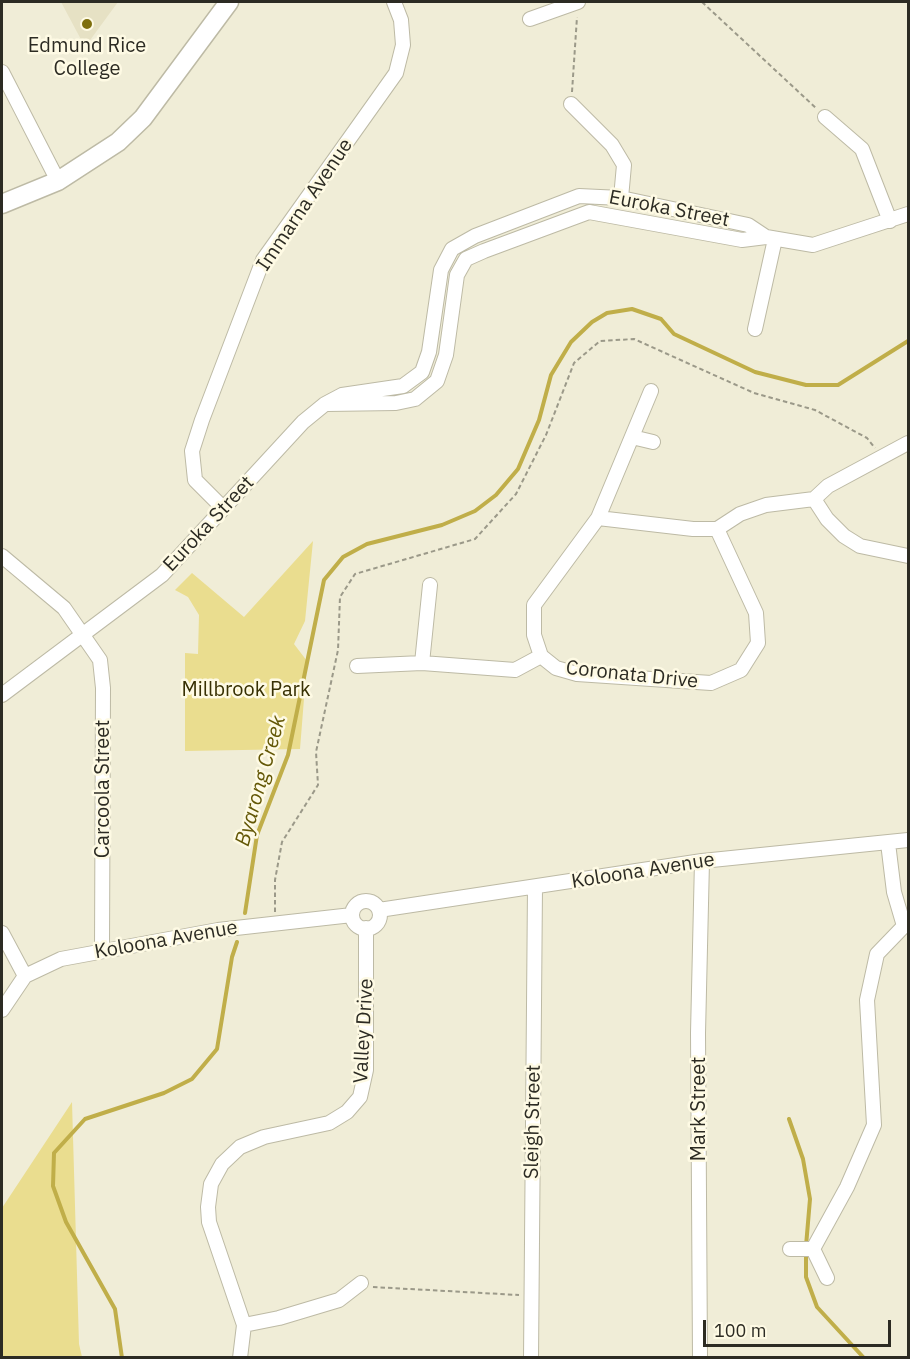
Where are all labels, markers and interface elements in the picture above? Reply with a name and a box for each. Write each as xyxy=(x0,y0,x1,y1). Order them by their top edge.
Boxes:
marker: Edmund Rice College xyxy=(80,17,94,31)
place label: Edmund Rice College xyxy=(28,34,146,81)
street label: Immarna Avenue xyxy=(252,134,358,276)
street label: Euroka Street xyxy=(607,186,731,232)
street label: Euroka Street xyxy=(159,471,259,577)
street label: Coronata Drive xyxy=(565,656,699,694)
park label: Millbrook Park xyxy=(182,678,310,702)
water label: Byarong Creek xyxy=(230,713,292,849)
street label: Carcoola Street xyxy=(91,720,115,858)
street label: Koloona Avenue xyxy=(570,848,716,894)
street label: Koloona Avenue xyxy=(93,916,239,964)
street label: Valley Drive xyxy=(349,978,379,1084)
street label: Mark Street xyxy=(687,1057,711,1161)
street label: Sleigh Street xyxy=(520,1065,546,1179)
scale bar xyxy=(706,1308,894,1346)
text: 100 m xyxy=(714,1319,766,1342)

